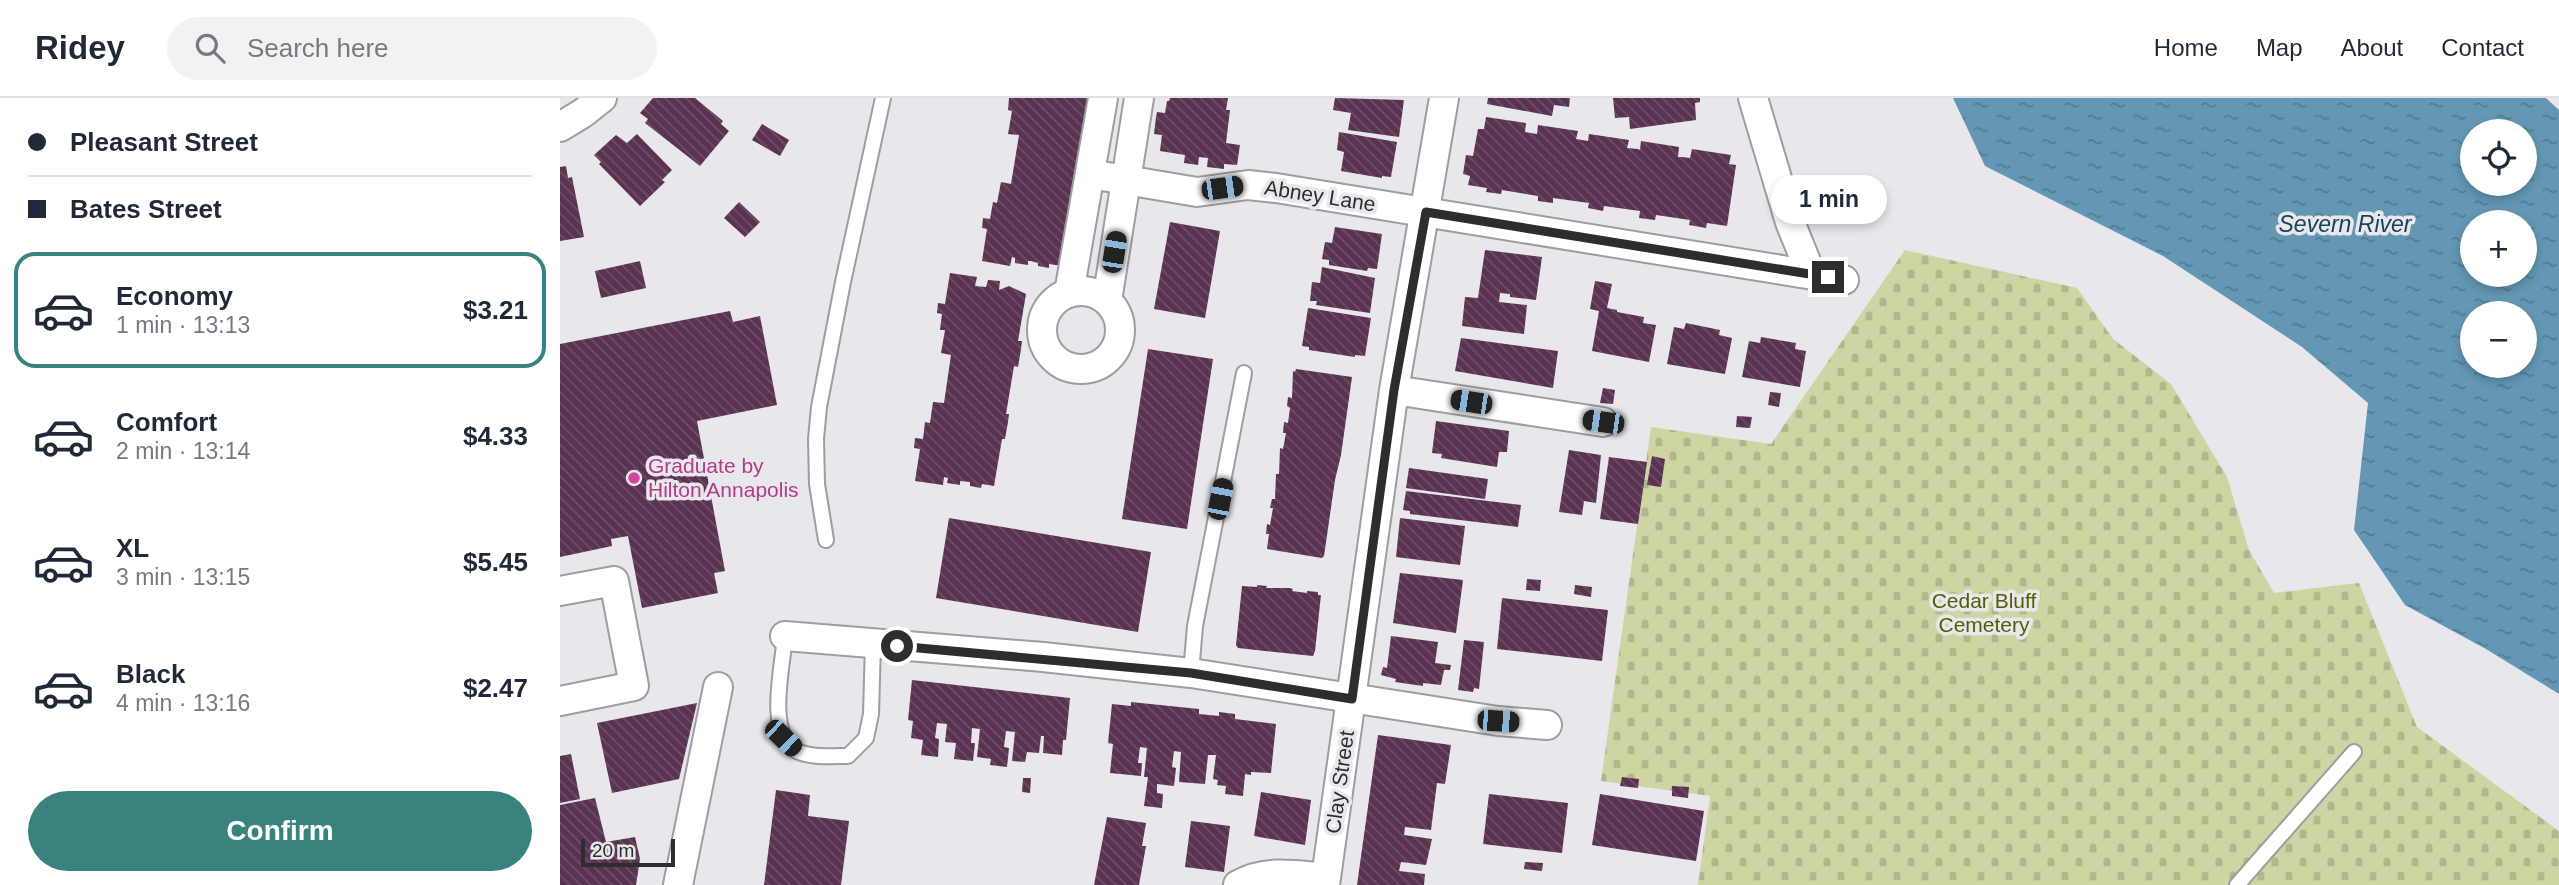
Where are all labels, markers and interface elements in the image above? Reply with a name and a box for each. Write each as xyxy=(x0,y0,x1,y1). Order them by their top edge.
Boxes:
search box xyxy=(167,17,657,80)
text: Ridey xyxy=(35,29,125,66)
icon: search xyxy=(191,29,229,67)
text: Search here xyxy=(247,33,389,63)
text: Home xyxy=(2154,34,2218,61)
text: Map xyxy=(2256,34,2303,61)
text: About xyxy=(2341,34,2403,61)
text: Contact xyxy=(2441,34,2524,61)
map controls xyxy=(2460,119,2537,378)
button: locate xyxy=(2460,119,2537,196)
text: Pleasant Street xyxy=(70,127,258,157)
car xyxy=(1200,175,1245,201)
street label: Abney Lane xyxy=(1263,175,1377,216)
callout: 1 min xyxy=(1770,176,1886,225)
text: 1 min xyxy=(1799,186,1859,212)
text: Bates Street xyxy=(70,194,222,224)
button: + xyxy=(2460,210,2537,287)
water label: Severn River xyxy=(2279,211,2413,237)
car xyxy=(1101,230,1128,274)
route end xyxy=(1812,261,1844,293)
icon: car xyxy=(32,279,95,342)
text: Economy xyxy=(116,281,233,311)
text: $3.21 xyxy=(463,295,528,325)
button: − xyxy=(2460,301,2537,378)
text: 1 min · 13:13 xyxy=(116,312,250,338)
car xyxy=(1449,388,1494,416)
icon: car xyxy=(32,405,95,468)
text: Comfort xyxy=(116,407,217,437)
car xyxy=(1581,409,1626,435)
text: $4.33 xyxy=(463,421,528,451)
text: 2 min · 13:14 xyxy=(116,438,250,464)
place label: Graduate by Hilton Annapolis xyxy=(648,454,799,501)
marker: Graduate by Hilton Annapolis xyxy=(626,470,642,486)
car xyxy=(1206,476,1235,522)
icon: car xyxy=(32,531,95,594)
text: XL xyxy=(116,533,149,563)
text: $5.45 xyxy=(463,547,528,577)
text: 3 min · 13:15 xyxy=(116,564,250,590)
park label: Cedar Bluff Cemetery xyxy=(1932,589,2037,636)
route start xyxy=(881,630,913,662)
icon: car xyxy=(32,657,95,720)
text: Black xyxy=(116,659,185,689)
text: $2.47 xyxy=(463,673,528,703)
text: 4 min · 13:16 xyxy=(116,690,250,716)
car xyxy=(1477,709,1520,733)
car xyxy=(761,716,806,760)
street label: Clay Street xyxy=(1321,729,1358,835)
button: Confirm xyxy=(28,791,532,871)
scale bar xyxy=(581,836,676,868)
text: 20 m xyxy=(592,840,634,861)

